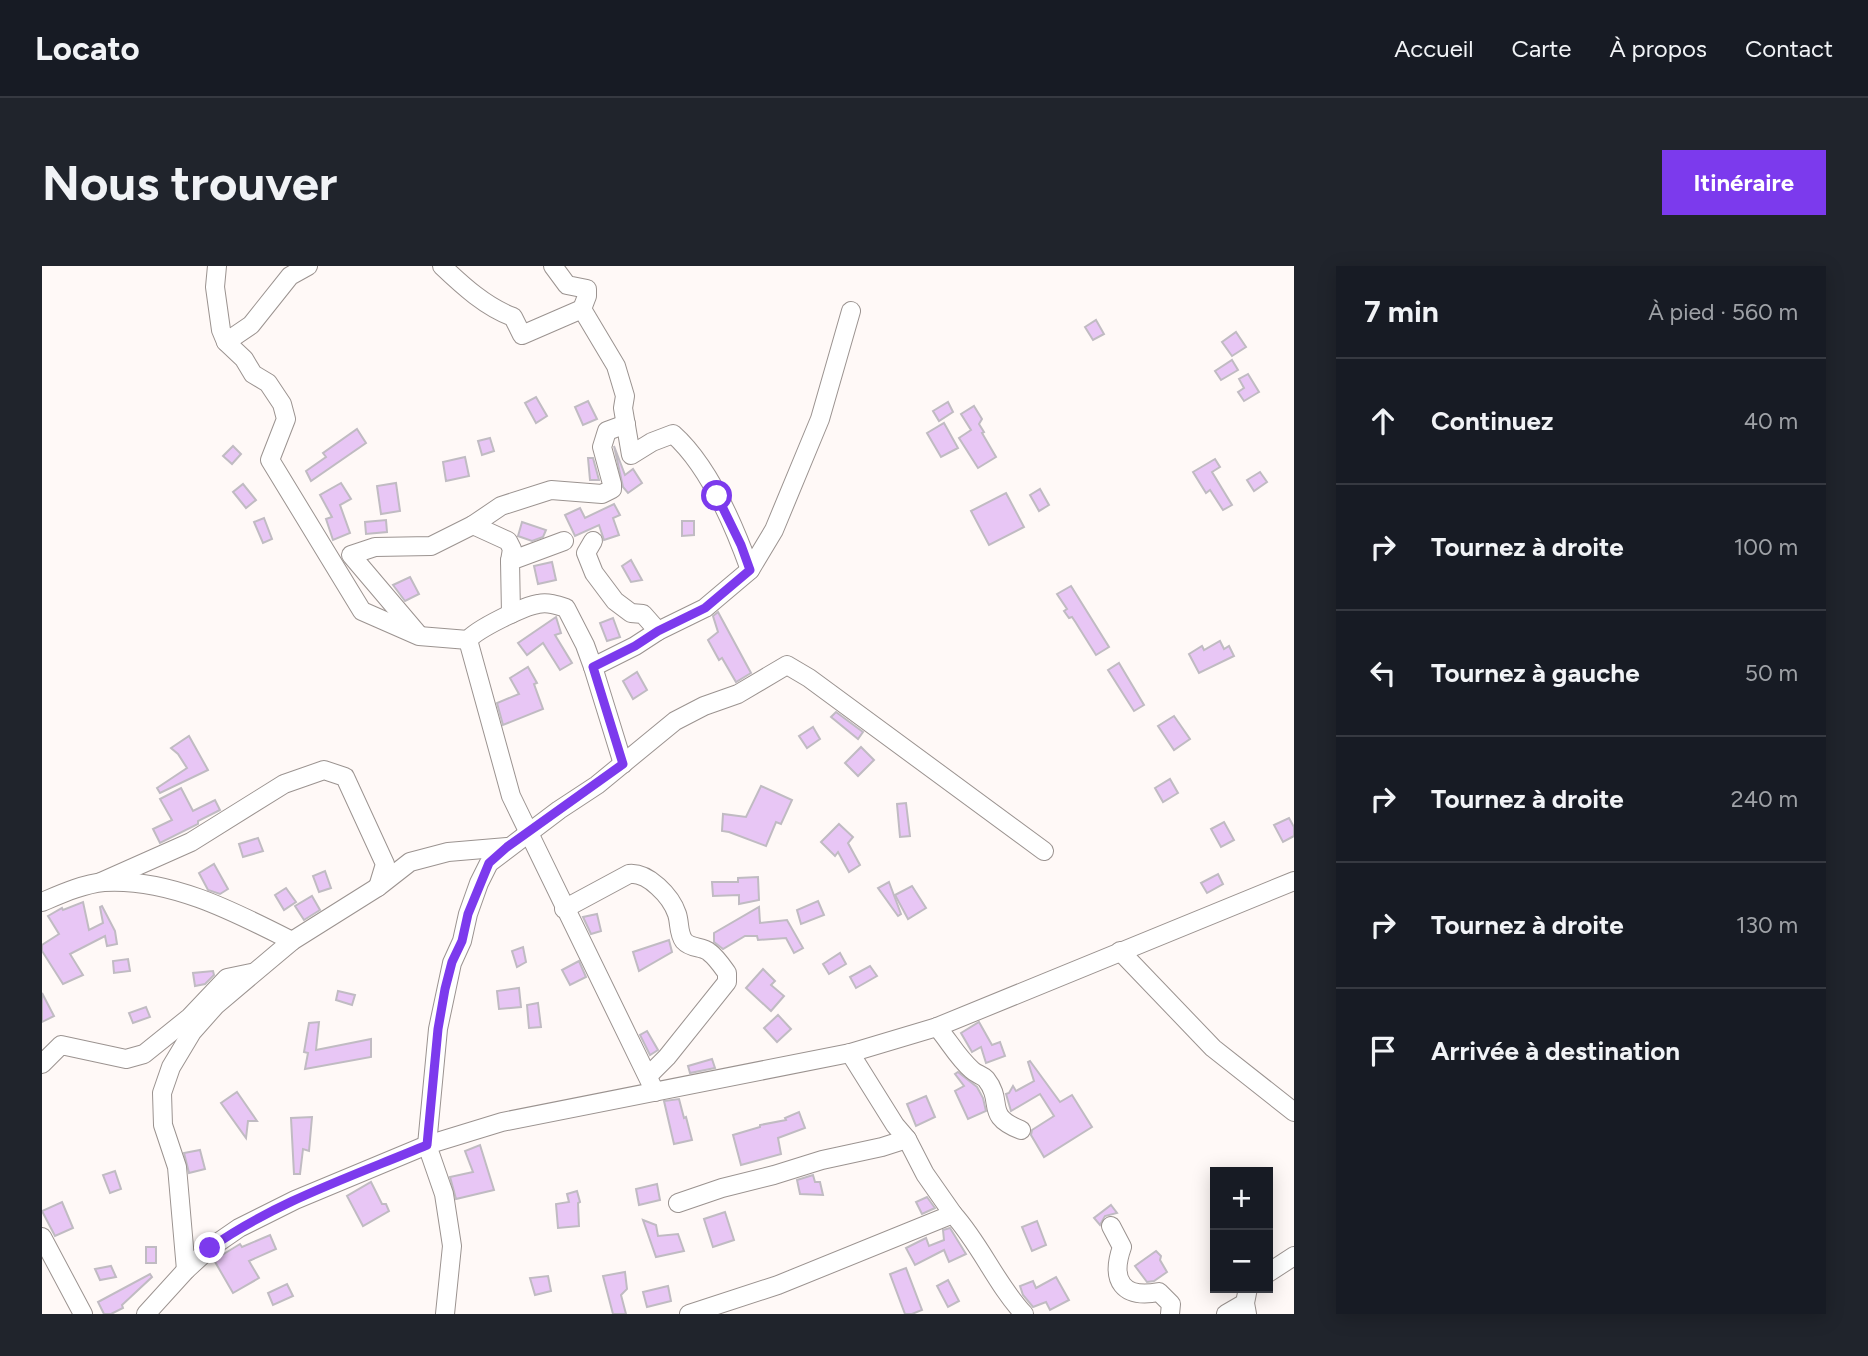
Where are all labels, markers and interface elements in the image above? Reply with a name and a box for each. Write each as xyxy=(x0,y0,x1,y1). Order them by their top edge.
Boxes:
text: Locato xyxy=(35,29,140,68)
text: Accueil xyxy=(1394,34,1474,63)
text: Carte xyxy=(1512,34,1571,63)
text: À propos xyxy=(1609,34,1707,63)
text: Contact xyxy=(1745,34,1833,63)
button: Itinéraire xyxy=(1662,150,1826,215)
text: Nous trouver xyxy=(42,153,337,212)
text: 7 min xyxy=(1364,293,1439,330)
text: À pied · 560 m xyxy=(1648,298,1798,326)
icon: ahead xyxy=(1364,402,1402,440)
text: Continuez xyxy=(1431,405,1553,437)
text: 40 m xyxy=(1744,407,1798,435)
route start xyxy=(701,480,732,511)
icon: right xyxy=(1364,528,1402,566)
text: Tournez à droite xyxy=(1431,531,1624,563)
text: 100 m xyxy=(1734,533,1798,561)
icon: left xyxy=(1364,654,1402,692)
text: Tournez à gauche xyxy=(1431,657,1640,689)
text: 50 m xyxy=(1745,659,1798,687)
icon: right xyxy=(1364,780,1402,818)
text: Tournez à droite xyxy=(1431,783,1624,815)
text: 240 m xyxy=(1731,785,1798,813)
icon: right xyxy=(1364,906,1402,944)
text: Tournez à droite xyxy=(1431,909,1624,941)
text: 130 m xyxy=(1736,911,1798,939)
icon: arrive xyxy=(1364,1032,1402,1070)
text: Arrivée à destination xyxy=(1431,1035,1680,1067)
map controls xyxy=(1210,1167,1273,1293)
button: + xyxy=(1210,1167,1273,1230)
button: − xyxy=(1210,1230,1273,1293)
route end xyxy=(194,1232,225,1263)

